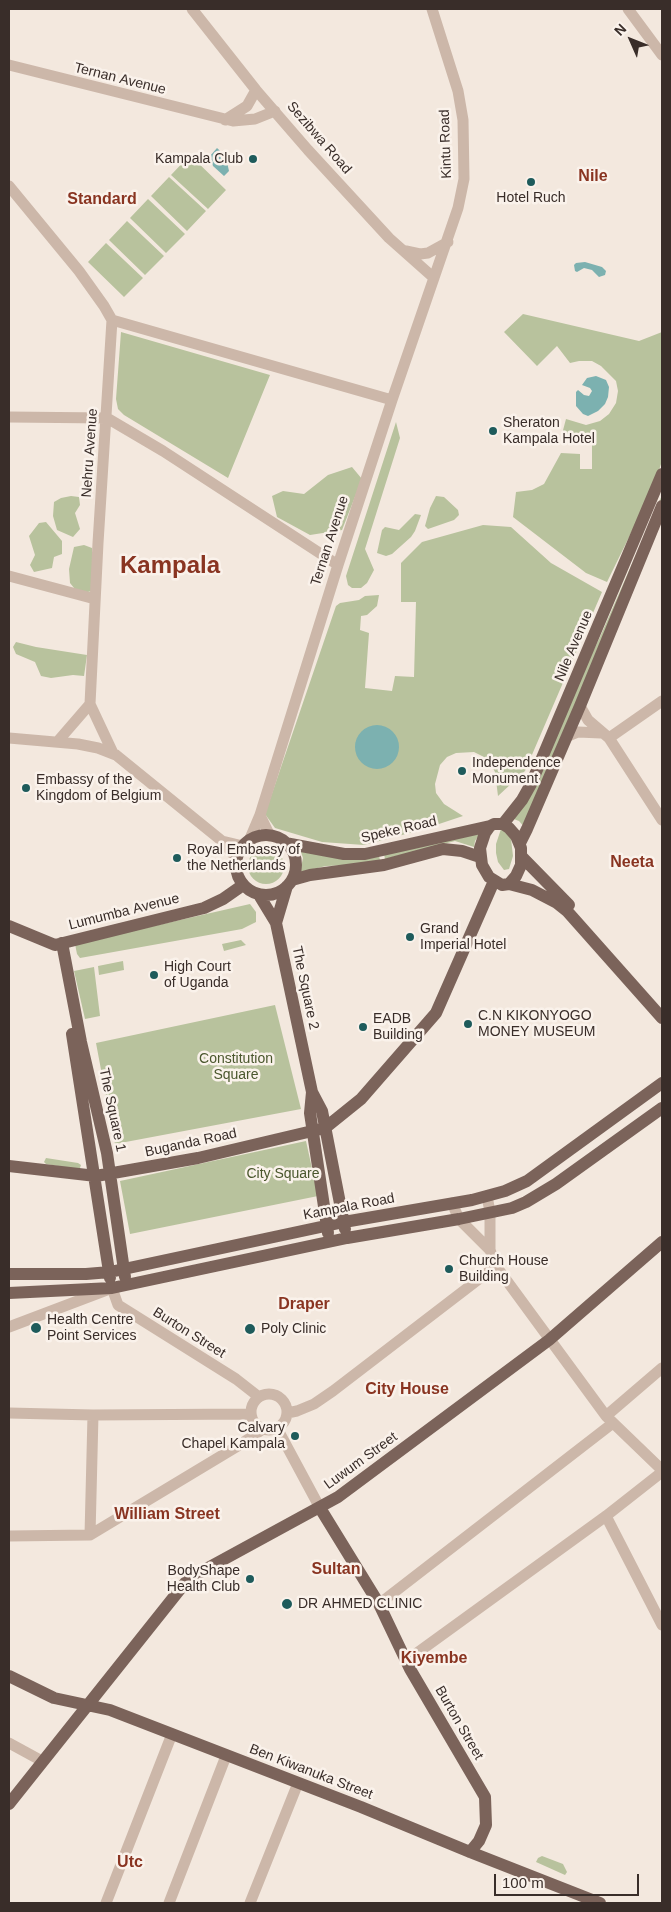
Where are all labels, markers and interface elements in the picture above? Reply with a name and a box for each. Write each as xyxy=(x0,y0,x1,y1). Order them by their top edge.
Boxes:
north arrow xyxy=(606,15,656,65)
text: N xyxy=(611,20,629,39)
street label: Ternan Avenue xyxy=(72,59,168,99)
street label: Sezibwa Road xyxy=(283,98,355,178)
street label: Kintu Road xyxy=(436,109,456,179)
place label: Kampala Club xyxy=(155,151,243,167)
marker: Kampala Club xyxy=(247,153,259,165)
district label: Nile xyxy=(578,167,608,187)
marker: Hotel Ruch xyxy=(525,176,537,188)
district label: Standard xyxy=(67,190,137,210)
place label: Hotel Ruch xyxy=(496,190,566,206)
street label: Nehru Avenue xyxy=(79,408,101,498)
place label: Sheraton Kampala Hotel xyxy=(503,415,595,448)
marker: Sheraton Kampala Hotel xyxy=(487,425,499,437)
street label: Ternan Avenue xyxy=(307,494,353,588)
district label: Kampala xyxy=(120,552,220,580)
street label: Nile Avenue xyxy=(552,608,596,684)
place label: Independence Monument xyxy=(472,755,561,788)
marker: Independence Monument xyxy=(456,765,468,777)
place label: Embassy of the Kingdom of Belgium xyxy=(36,772,161,804)
marker: Embassy of the Kingdom of Belgium xyxy=(20,782,32,794)
street label: Speke Road xyxy=(360,813,438,847)
place label: Royal Embassy of the Netherlands xyxy=(187,842,300,874)
marker: Royal Embassy of the Netherlands xyxy=(171,852,183,864)
district label: Neeta xyxy=(610,853,654,873)
street label: Lumumba Avenue xyxy=(67,890,181,934)
place label: Grand Imperial Hotel xyxy=(420,921,506,954)
marker: Grand Imperial Hotel xyxy=(404,931,416,943)
street label: The Square 2 xyxy=(288,945,322,1031)
place label: High Court of Uganda xyxy=(164,959,231,992)
marker: High Court of Uganda xyxy=(148,969,160,981)
place label: C.N KIKONYOGO MONEY MUSEUM xyxy=(478,1008,595,1040)
place label: EADB Building xyxy=(373,1011,423,1044)
marker: C.N KIKONYOGO MONEY MUSEUM xyxy=(462,1018,474,1030)
marker: EADB Building xyxy=(357,1021,369,1033)
park label: Constitution Square xyxy=(199,1051,273,1084)
street label: The Square 1 xyxy=(95,1067,129,1153)
street label: Buganda Road xyxy=(144,1125,238,1161)
park label: City Square xyxy=(246,1166,320,1182)
street label: Kampala Road xyxy=(302,1190,396,1224)
place label: Church House Building xyxy=(459,1253,548,1285)
marker: Church House Building xyxy=(443,1263,455,1275)
district label: Draper xyxy=(278,1295,330,1315)
street label: Burton Street xyxy=(150,1304,228,1362)
place label: Health Centre Point Services xyxy=(47,1312,136,1344)
marker: Health Centre Point Services xyxy=(29,1321,43,1335)
place label: Poly Clinic xyxy=(261,1321,326,1337)
marker: Poly Clinic xyxy=(243,1322,257,1336)
district label: City House xyxy=(365,1380,449,1400)
place label: Calvary Chapel Kampala xyxy=(181,1420,285,1452)
street label: Luwum Street xyxy=(321,1429,401,1493)
marker: Calvary Chapel Kampala xyxy=(289,1430,301,1442)
district label: William Street xyxy=(114,1505,220,1525)
district label: Sultan xyxy=(312,1560,360,1580)
place label: BodyShape Health Club xyxy=(167,1563,240,1595)
marker: BodyShape Health Club xyxy=(244,1573,256,1585)
place label: DR AHMED CLINIC xyxy=(298,1596,422,1612)
marker: DR AHMED CLINIC xyxy=(280,1597,294,1611)
district label: Kiyembe xyxy=(401,1649,467,1669)
street label: Burton Street xyxy=(431,1683,487,1763)
street label: Ben Kiwanuka Street xyxy=(247,1741,375,1803)
district label: Utc xyxy=(117,1853,143,1873)
scale bar xyxy=(496,1864,641,1896)
text: 100 m xyxy=(502,1874,544,1891)

